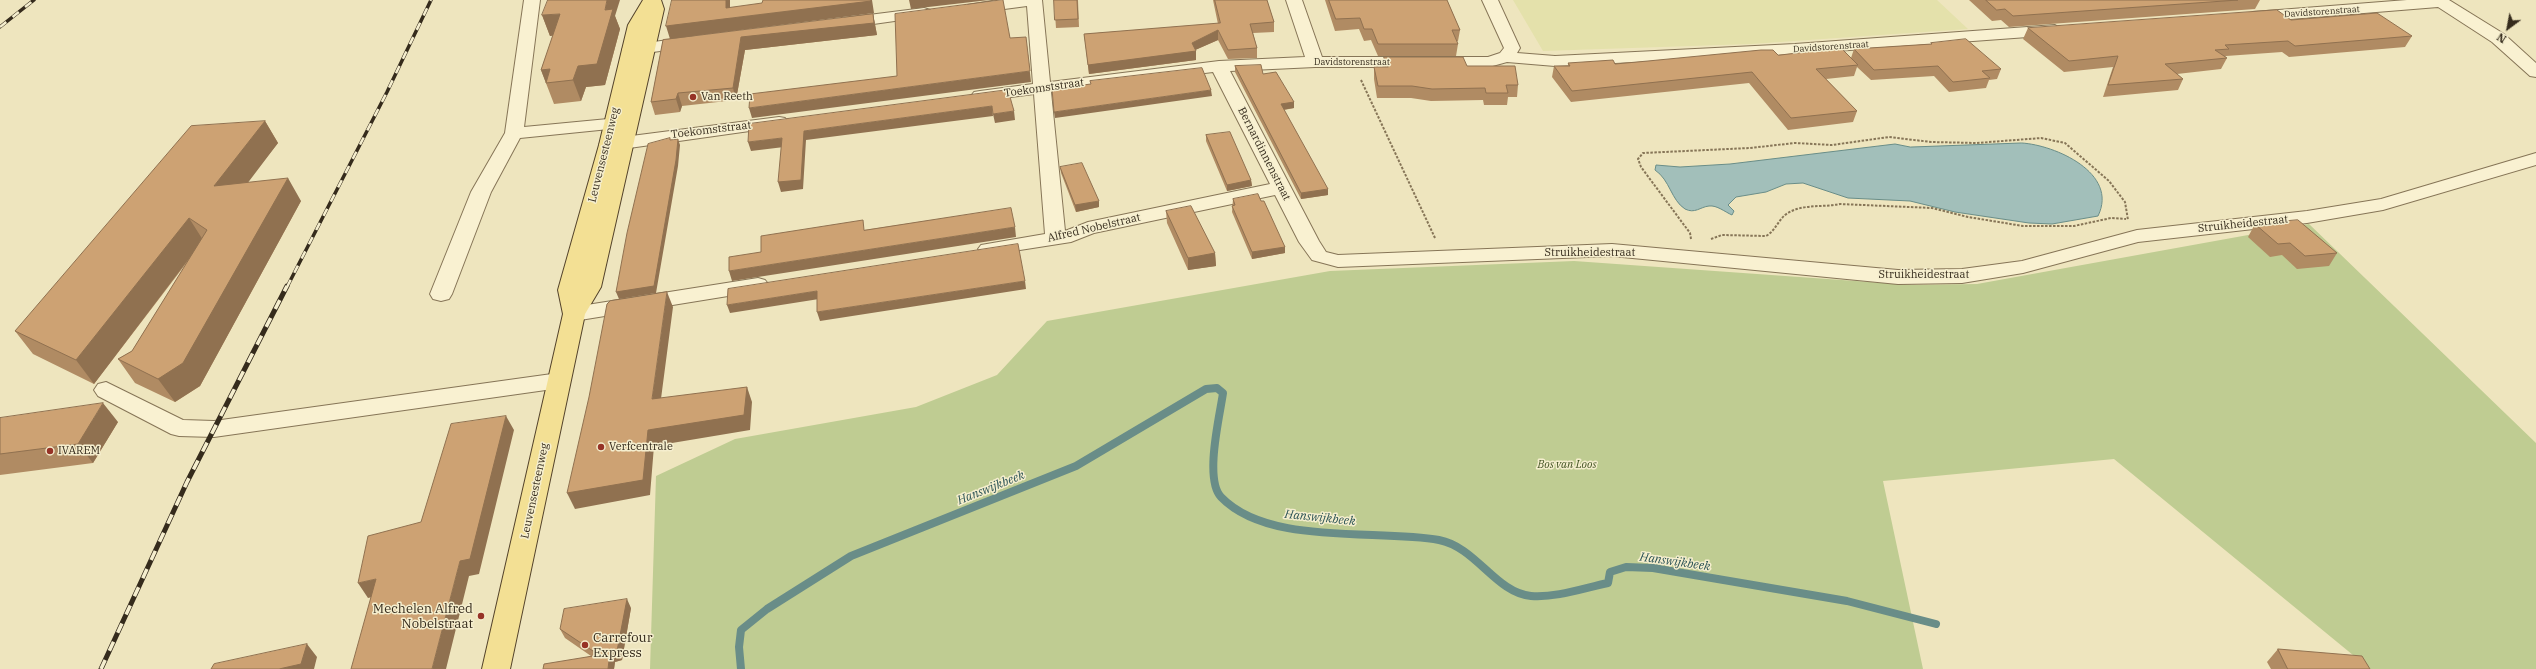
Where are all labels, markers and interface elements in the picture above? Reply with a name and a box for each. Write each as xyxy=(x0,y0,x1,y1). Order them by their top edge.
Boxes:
street label: Davidstorenstraat xyxy=(2284,4,2360,20)
north arrow xyxy=(2488,8,2528,48)
text: N xyxy=(2494,30,2509,46)
street label: Davidstorenstraat xyxy=(1793,39,1869,55)
street label: Davidstorenstraat xyxy=(1314,57,1390,67)
street label: Toekomststraat xyxy=(1003,76,1085,100)
place label: Van Reeth xyxy=(701,90,753,104)
marker: Van Reeth xyxy=(688,92,698,102)
street label: Bernardinnenstraat xyxy=(1235,105,1293,203)
street label: Leuvensesteenweg xyxy=(586,106,622,204)
street label: Toekomststraat xyxy=(670,119,752,141)
street label: Alfred Nobelstraat xyxy=(1046,211,1142,245)
street label: Struikheidestraat xyxy=(2197,213,2289,235)
street label: Struikheidestraat xyxy=(1545,246,1635,260)
street label: Struikheidestraat xyxy=(1879,268,1969,282)
place label: Verfcentrale xyxy=(609,440,673,454)
street label: Leuvensesteenweg xyxy=(518,442,552,540)
marker: Verfcentrale xyxy=(596,442,606,452)
place label: IVAREM xyxy=(58,444,100,458)
marker: IVAREM xyxy=(45,446,55,456)
park label: Bos van Loos xyxy=(1537,458,1597,472)
water label: Hanswijkbeek xyxy=(955,468,1027,508)
water label: Hanswijkbeek xyxy=(1284,507,1356,529)
water label: Hanswijkbeek xyxy=(1639,550,1711,574)
place label: Mechelen Alfred Nobelstraat xyxy=(373,601,473,632)
marker: Mechelen Alfred Nobelstraat xyxy=(476,611,486,621)
place label: Carrefour Express xyxy=(593,630,652,661)
marker: Carrefour Express xyxy=(580,640,590,650)

